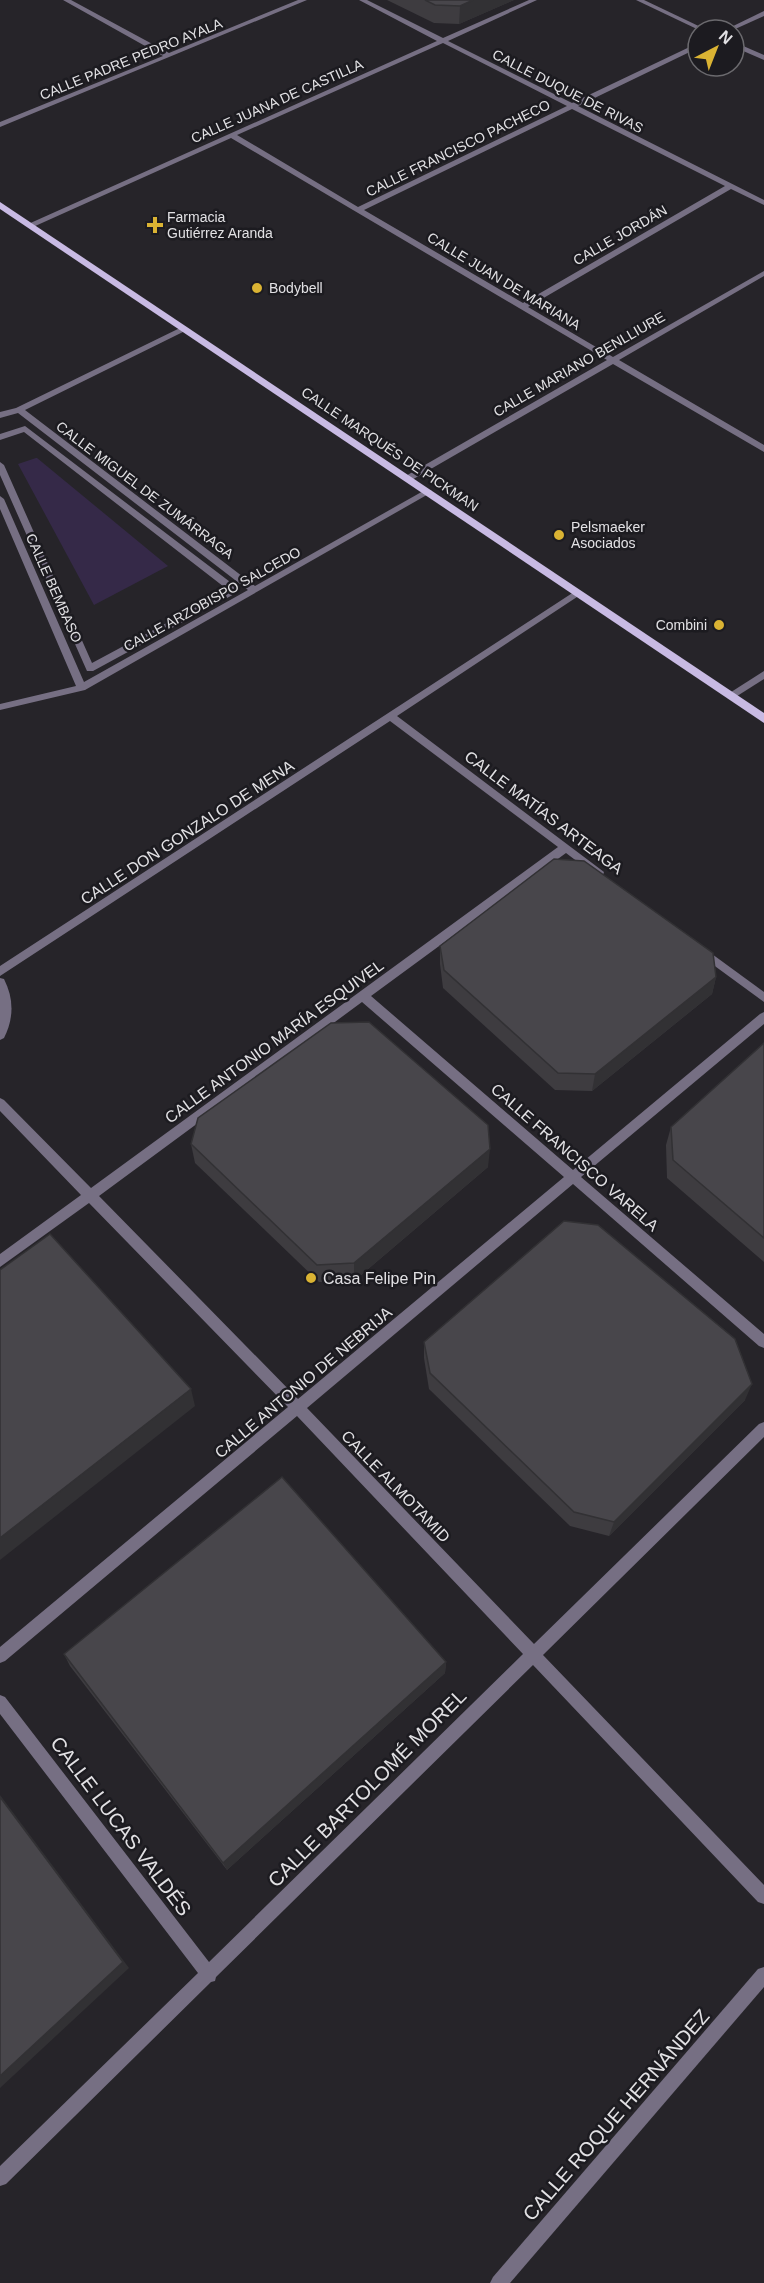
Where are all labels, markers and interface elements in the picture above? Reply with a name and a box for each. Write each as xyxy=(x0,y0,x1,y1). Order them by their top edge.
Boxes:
street label: CALLE PADRE PEDRO AYALA xyxy=(37,15,225,103)
north arrow xyxy=(686,18,746,78)
text: N xyxy=(716,27,736,47)
street label: CALLE DUQUE DE RIVAS xyxy=(490,46,646,136)
street label: CALLE JUANA DE CASTILLA xyxy=(188,55,366,146)
street label: CALLE FRANCISCO PACHECO xyxy=(363,96,553,200)
street label: CALLE JORDÁN xyxy=(570,202,670,268)
place label: Farmacia Gutiérrez Aranda xyxy=(167,209,273,241)
marker: Farmacia Gutiérrez Aranda xyxy=(148,218,162,232)
street label: CALLE JUAN DE MARIANA xyxy=(425,229,584,333)
place label: Bodybell xyxy=(269,280,323,296)
marker: Bodybell xyxy=(250,281,264,295)
street label: CALLE MARIANO BENLLIURE xyxy=(490,308,668,420)
street label: CALLE MARQUÉS DE PICKMAN xyxy=(298,384,482,514)
street label: CALLE MIGUEL DE ZUMÁRRAGA xyxy=(53,418,237,562)
place label: Pelsmaeker Asociados xyxy=(571,519,645,551)
marker: Pelsmaeker Asociados xyxy=(552,528,566,542)
street label: CALLE BEMBASO xyxy=(23,531,85,645)
street label: CALLE ARZOBISPO SALCEDO xyxy=(121,543,303,654)
place label: Combini xyxy=(656,617,707,633)
marker: Combini xyxy=(712,618,726,632)
street label: CALLE MATÍAS ARTEAGA xyxy=(461,747,627,878)
street label: CALLE DON GONZALO DE MENA xyxy=(78,757,297,908)
street label: CALLE ANTONIO MARÍA ESQUIVEL xyxy=(161,956,387,1126)
street label: CALLE FRANCISCO VARELA xyxy=(488,1080,662,1235)
place label: Casa Felipe Pin xyxy=(323,1270,436,1287)
marker: Casa Felipe Pin xyxy=(304,1271,318,1285)
street label: CALLE ANTONIO DE NEBRIJA xyxy=(211,1303,395,1461)
street label: CALLE ALMOTAMID xyxy=(338,1427,453,1546)
street label: CALLE BARTOLOMÉ MOREL xyxy=(264,1685,470,1891)
street label: CALLE LUCAS VALDÉS xyxy=(46,1732,196,1920)
street label: CALLE ROQUE HERNÁNDEZ xyxy=(518,2005,714,2225)

